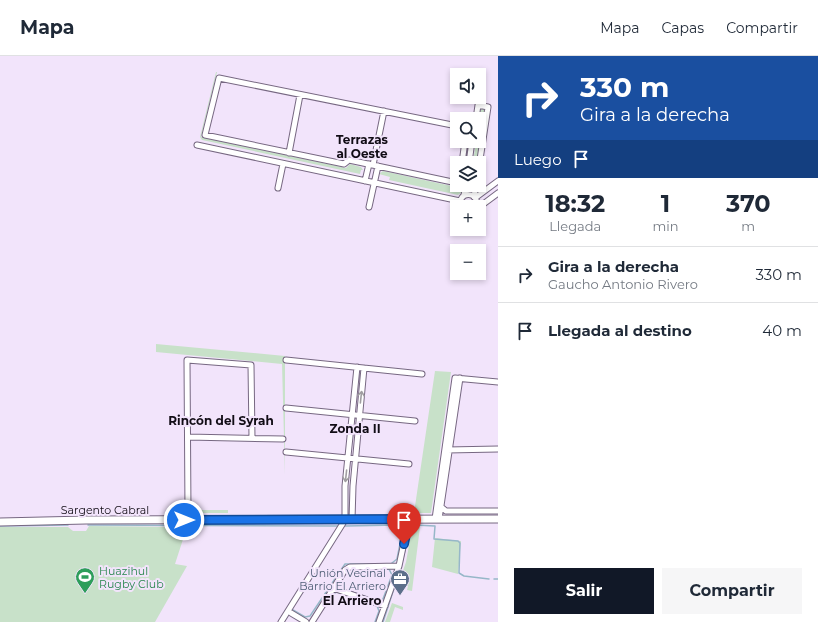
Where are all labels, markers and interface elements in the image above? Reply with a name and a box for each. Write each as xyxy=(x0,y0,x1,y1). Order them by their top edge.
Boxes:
text: Mapa xyxy=(20,16,75,39)
text: Mapa xyxy=(600,19,640,37)
text: Capas xyxy=(662,19,704,37)
text: Compartir xyxy=(726,19,798,37)
map controls xyxy=(450,68,486,280)
button: sound xyxy=(450,68,486,104)
text: 330 m xyxy=(580,70,669,104)
icon: right xyxy=(514,72,566,124)
text: Gira a la derecha xyxy=(580,104,730,126)
button: search xyxy=(450,112,486,148)
district label: Terrazas al Oeste xyxy=(336,132,389,161)
icon: arrive xyxy=(570,148,592,170)
text: Luego xyxy=(514,150,562,169)
button: layers xyxy=(450,156,486,192)
text: 18:32 xyxy=(545,189,605,218)
text: 1 xyxy=(661,189,670,218)
text: 370 xyxy=(726,189,771,218)
button: + xyxy=(450,200,486,236)
text: Llegada xyxy=(549,218,601,234)
text: min xyxy=(652,218,679,234)
text: m xyxy=(741,218,755,234)
button: − xyxy=(450,244,486,280)
text: Gira a la derecha xyxy=(548,257,679,276)
icon: right xyxy=(514,264,536,286)
text: 330 m xyxy=(755,265,802,284)
text: Gaucho Antonio Rivero xyxy=(548,276,698,292)
icon: arrive xyxy=(514,320,536,342)
text: Llegada al destino xyxy=(548,321,692,340)
text: 40 m xyxy=(762,321,802,340)
one-way arrow xyxy=(358,391,365,404)
district label: Rincón del Syrah xyxy=(168,413,274,428)
district label: Zonda II xyxy=(329,421,381,436)
one-way arrow xyxy=(343,469,350,482)
position arrow xyxy=(163,499,205,541)
street label: Sargento Cabral xyxy=(61,503,149,517)
pin xyxy=(387,503,421,544)
icon: arrive xyxy=(393,509,415,531)
place label: Huazihul Rugby Club xyxy=(99,564,164,591)
sports icon: Huazihul Rugby Club xyxy=(74,566,96,594)
place label: Unión Vecinal Barrio El Arriero xyxy=(299,566,386,593)
office icon: Unión Vecinal Barrio El Arriero xyxy=(389,568,411,596)
button: Salir xyxy=(514,568,654,614)
button: Compartir xyxy=(662,568,802,614)
district label: El Arriero xyxy=(323,593,381,608)

